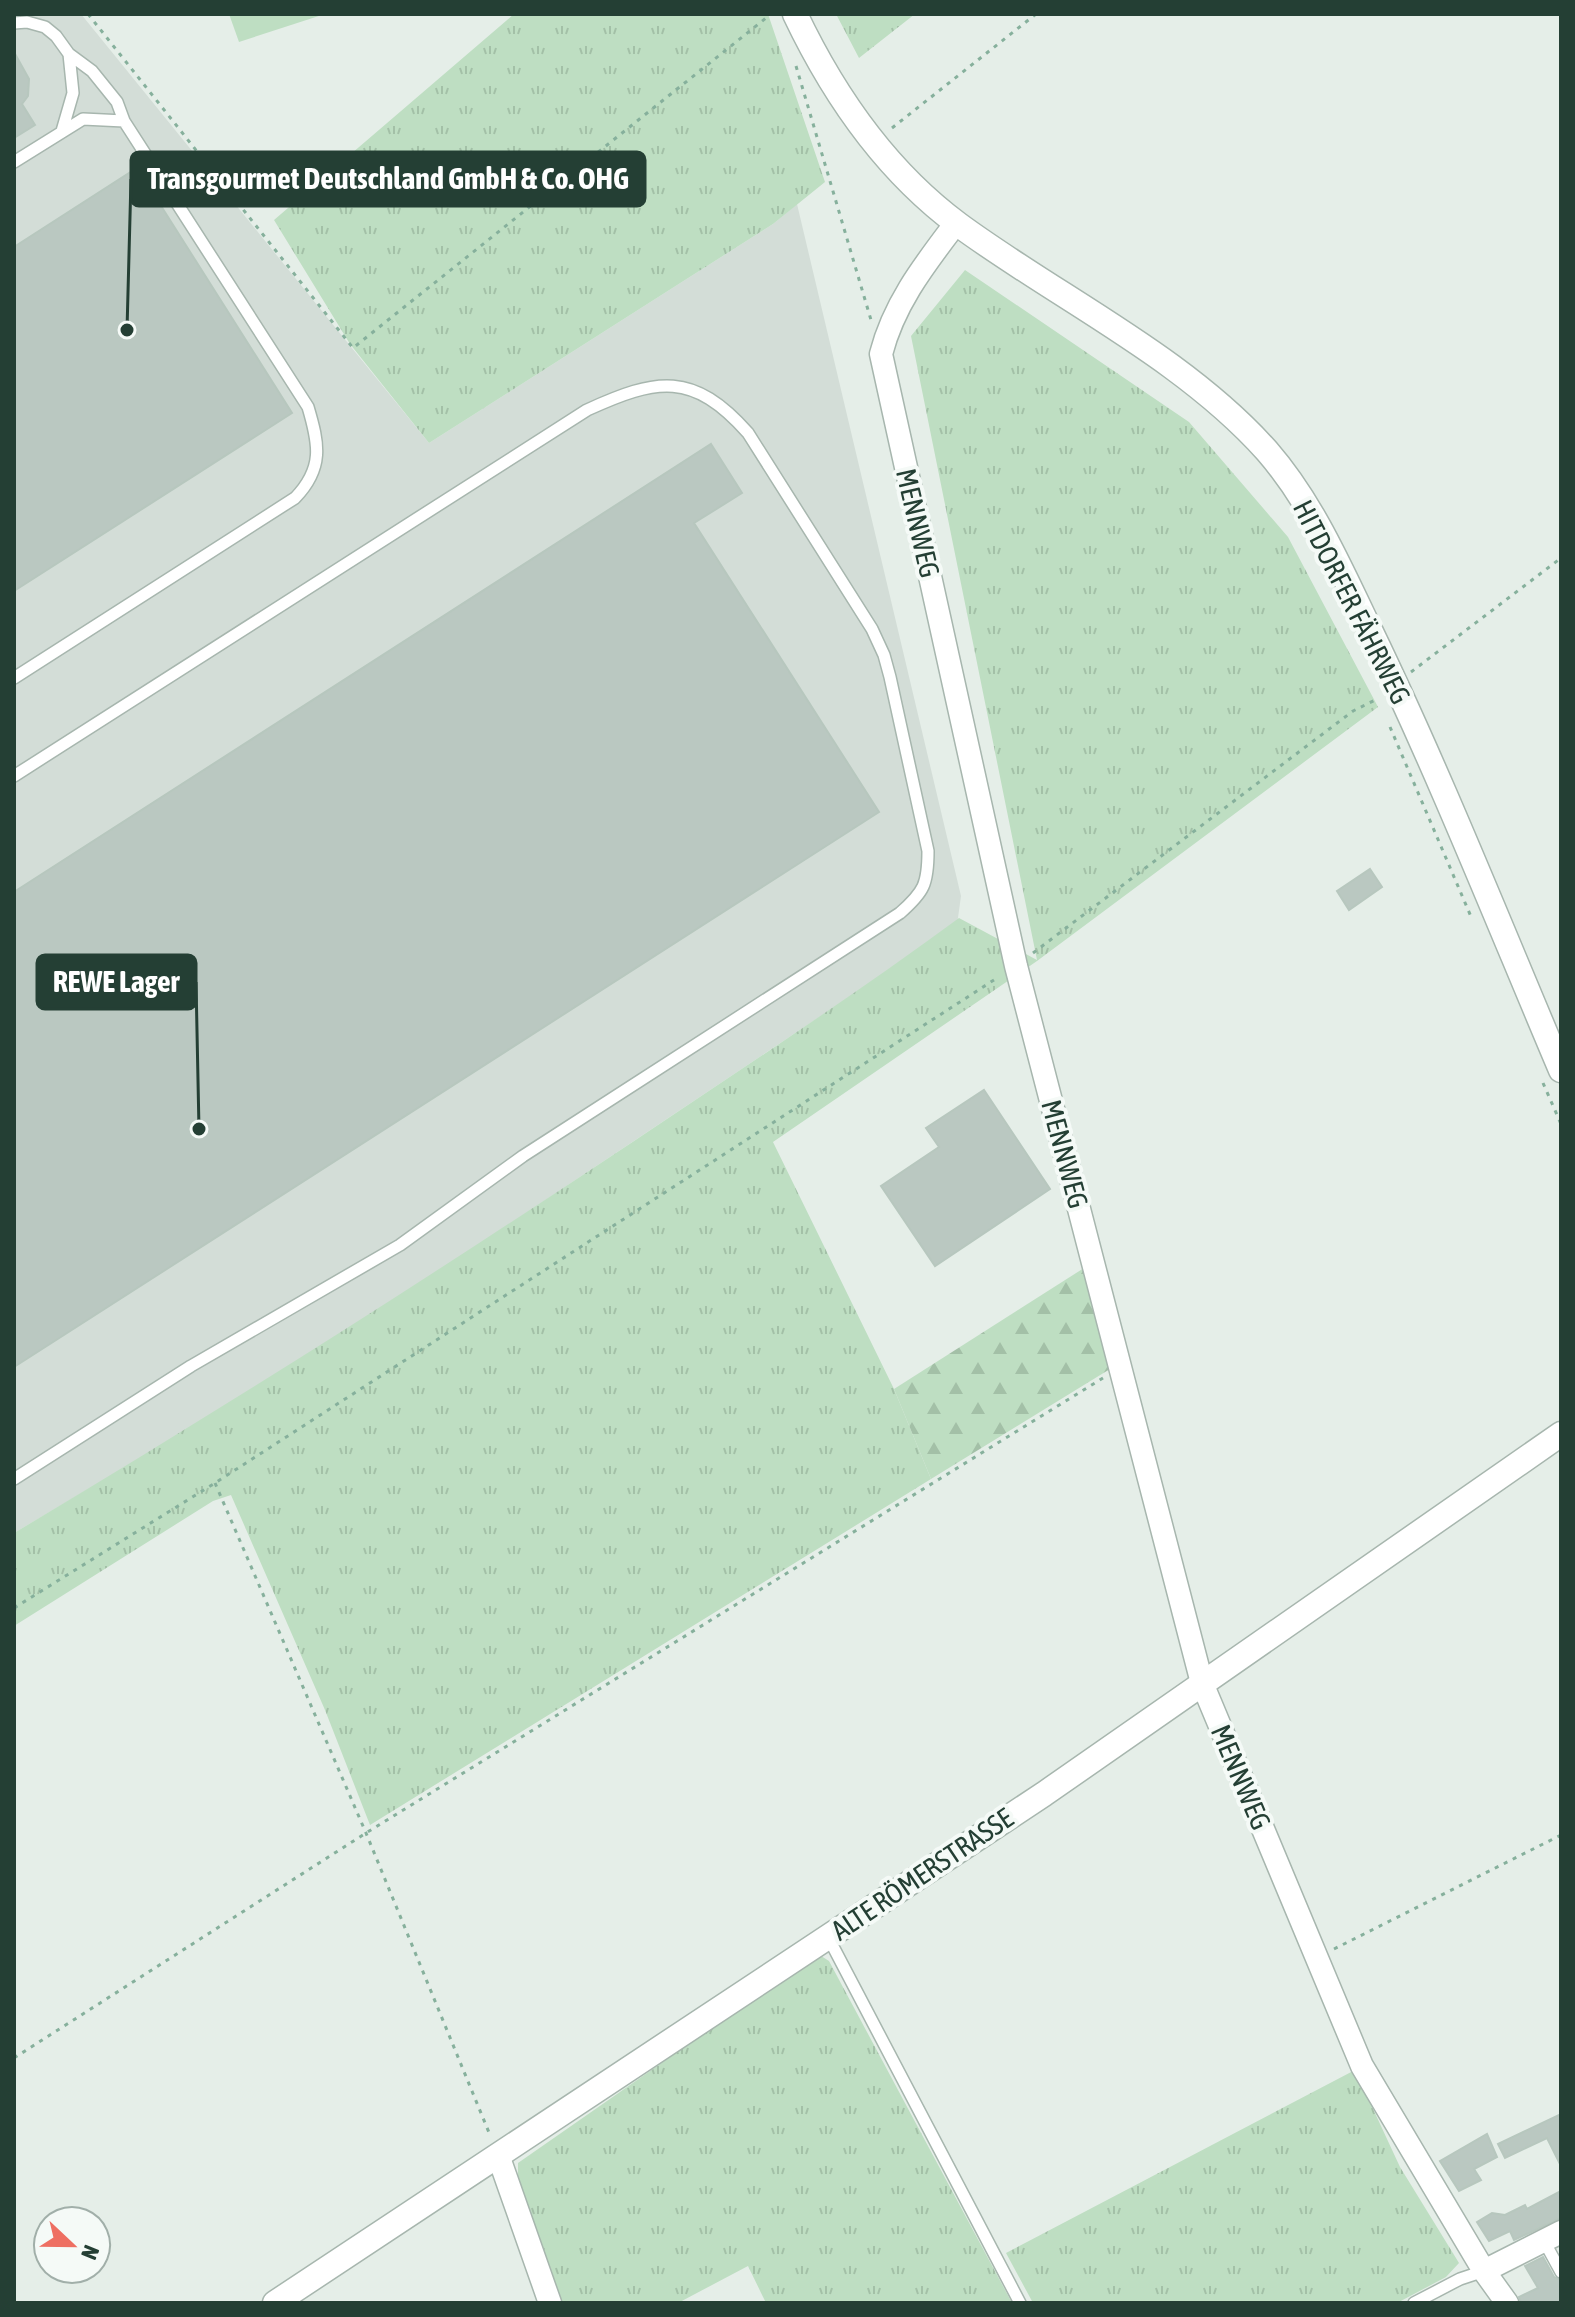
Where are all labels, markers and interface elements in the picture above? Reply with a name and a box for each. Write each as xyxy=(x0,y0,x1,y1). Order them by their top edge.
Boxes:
callout: Transgourmet Deutschland GmbH & Co. OHG xyxy=(131,152,645,206)
text: Transgourmet Deutschland GmbH & Co. OHG xyxy=(147,161,629,195)
street label: MENNWEG xyxy=(890,465,946,581)
street label: HITDORFER FÄHRWEG xyxy=(1287,495,1417,709)
callout: REWE Lager xyxy=(37,955,196,1009)
text: REWE Lager xyxy=(53,964,181,998)
street label: MENNWEG xyxy=(1035,1096,1095,1212)
street label: MENNWEG xyxy=(1205,1720,1277,1834)
street label: ALTE RÖMERSTRASSE xyxy=(825,1801,1019,1947)
north arrow xyxy=(32,2205,112,2285)
text: N xyxy=(76,2242,105,2263)

